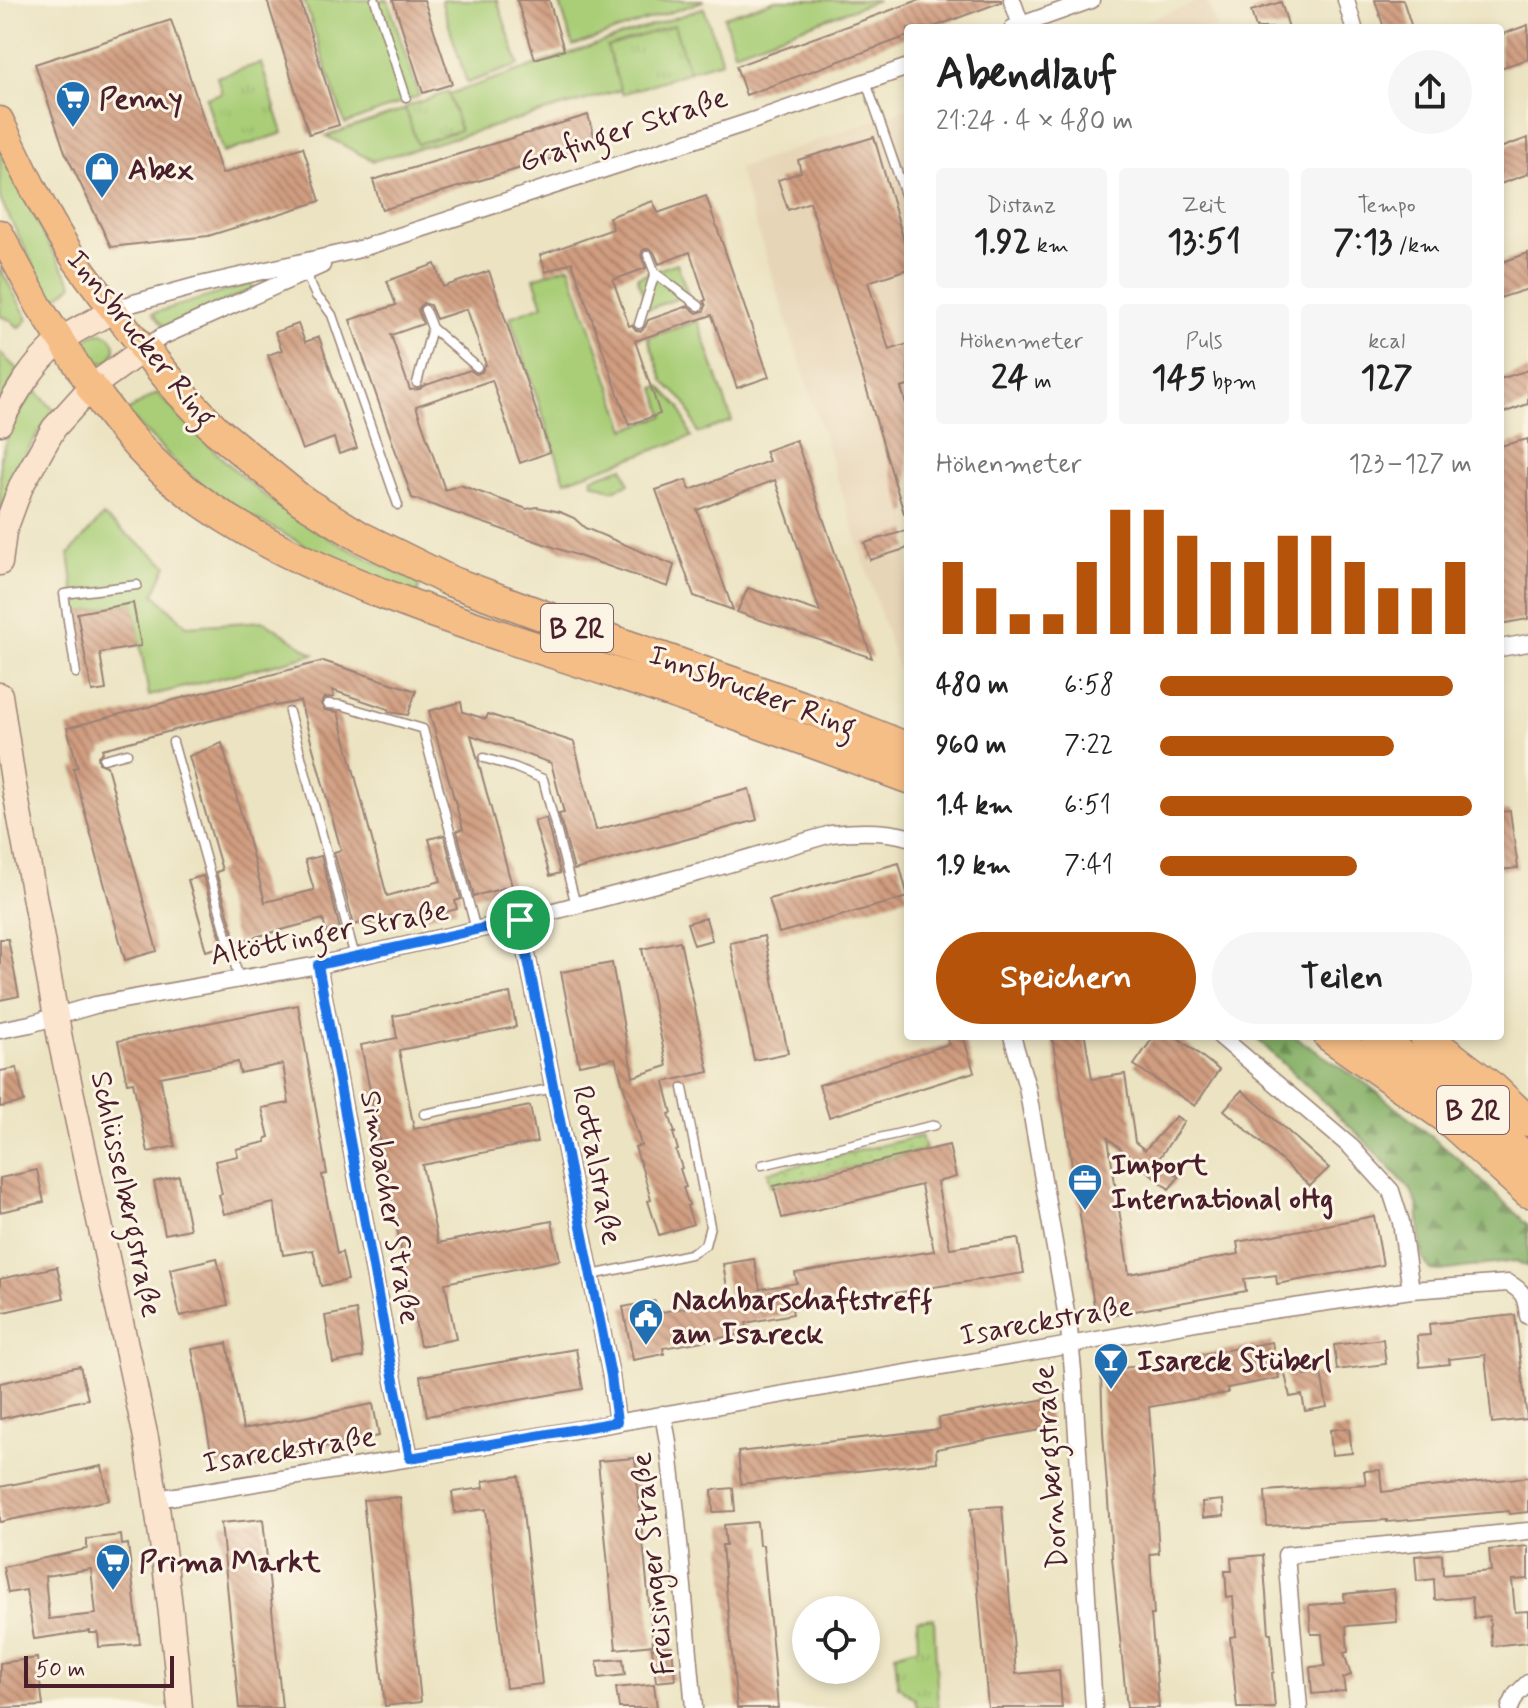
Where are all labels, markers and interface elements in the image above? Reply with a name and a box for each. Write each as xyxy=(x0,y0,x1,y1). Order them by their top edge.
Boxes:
text: Abendlauf xyxy=(936,46,1117,104)
button: share xyxy=(1388,50,1472,134)
street label: Grafinger Straße xyxy=(514,78,734,185)
supermarket icon: Penny xyxy=(54,79,92,129)
place label: Penny xyxy=(99,80,183,119)
text: 21:24 · 4 × 480 m xyxy=(936,105,1133,139)
shop icon: Abex xyxy=(83,150,121,200)
place label: Abex xyxy=(128,151,195,190)
text: Distanz xyxy=(987,192,1056,220)
text: Zeit xyxy=(1182,192,1226,220)
text: Tempo xyxy=(1358,192,1416,220)
text: 1.92 xyxy=(974,220,1031,265)
text: 13:51 xyxy=(1167,220,1241,265)
text: 7:13 xyxy=(1333,220,1392,265)
text: km xyxy=(1031,232,1069,260)
text: /km xyxy=(1392,232,1440,260)
street label: Innsbrucker Ring xyxy=(55,242,225,438)
text: Höhenmeter xyxy=(960,328,1083,356)
text: Puls xyxy=(1185,328,1223,356)
text: kcal xyxy=(1368,328,1405,356)
text: 24 xyxy=(991,356,1028,401)
text: 145 xyxy=(1151,356,1206,401)
text: 127 xyxy=(1361,356,1413,401)
text: m xyxy=(1028,368,1052,396)
text: bpm xyxy=(1206,368,1256,396)
text: Höhenmeter xyxy=(936,448,1082,482)
text: 123–127 m xyxy=(1348,448,1472,482)
road number: B 2R xyxy=(541,604,613,652)
street label: Innsbrucker Ring xyxy=(642,636,862,750)
text: 480 m xyxy=(936,669,1009,703)
text: 6:58 xyxy=(1064,669,1114,703)
text: 960 m xyxy=(936,729,1007,763)
text: 7:22 xyxy=(1064,729,1113,763)
text: 1.4 km xyxy=(936,789,1013,823)
text: 6:51 xyxy=(1064,789,1111,823)
text: 1.9 km xyxy=(936,849,1011,883)
text: 7:41 xyxy=(1064,849,1113,883)
pin xyxy=(486,886,554,954)
street label: Altöttinger Straße xyxy=(207,891,452,979)
icon: arrive xyxy=(498,898,542,942)
button: Speichern xyxy=(936,932,1196,1024)
button: Teilen xyxy=(1212,932,1472,1024)
street label: Schlüsselbergstraße xyxy=(77,1068,171,1322)
street label: Rottalstraße xyxy=(562,1082,631,1248)
road number: B 2R xyxy=(1437,1086,1509,1134)
street label: Simbacher Straße xyxy=(350,1087,429,1327)
place label: Import International oHg xyxy=(1111,1146,1333,1220)
office icon: Import International oHg xyxy=(1066,1162,1104,1212)
place label: Nachbarschaftstreff am Isareck xyxy=(672,1281,933,1354)
street label: Isareckstraße xyxy=(957,1287,1136,1356)
public building icon: Nachbarschaftstreff am Isareck xyxy=(627,1297,665,1347)
bar icon: Isareck Stüberl xyxy=(1092,1341,1130,1391)
place label: Isareck Stüberl xyxy=(1137,1342,1332,1381)
street label: Dornbergstraße xyxy=(1025,1363,1081,1570)
street label: Isareckstraße xyxy=(200,1418,379,1483)
street label: Freisinger Straße xyxy=(622,1450,687,1677)
supermarket icon: Prima Markt xyxy=(94,1542,132,1592)
place label: Prima Markt xyxy=(139,1543,321,1582)
map controls xyxy=(792,1596,880,1684)
button: locate xyxy=(792,1596,880,1684)
scale bar xyxy=(24,1652,174,1688)
text: 50 m xyxy=(36,1656,85,1684)

